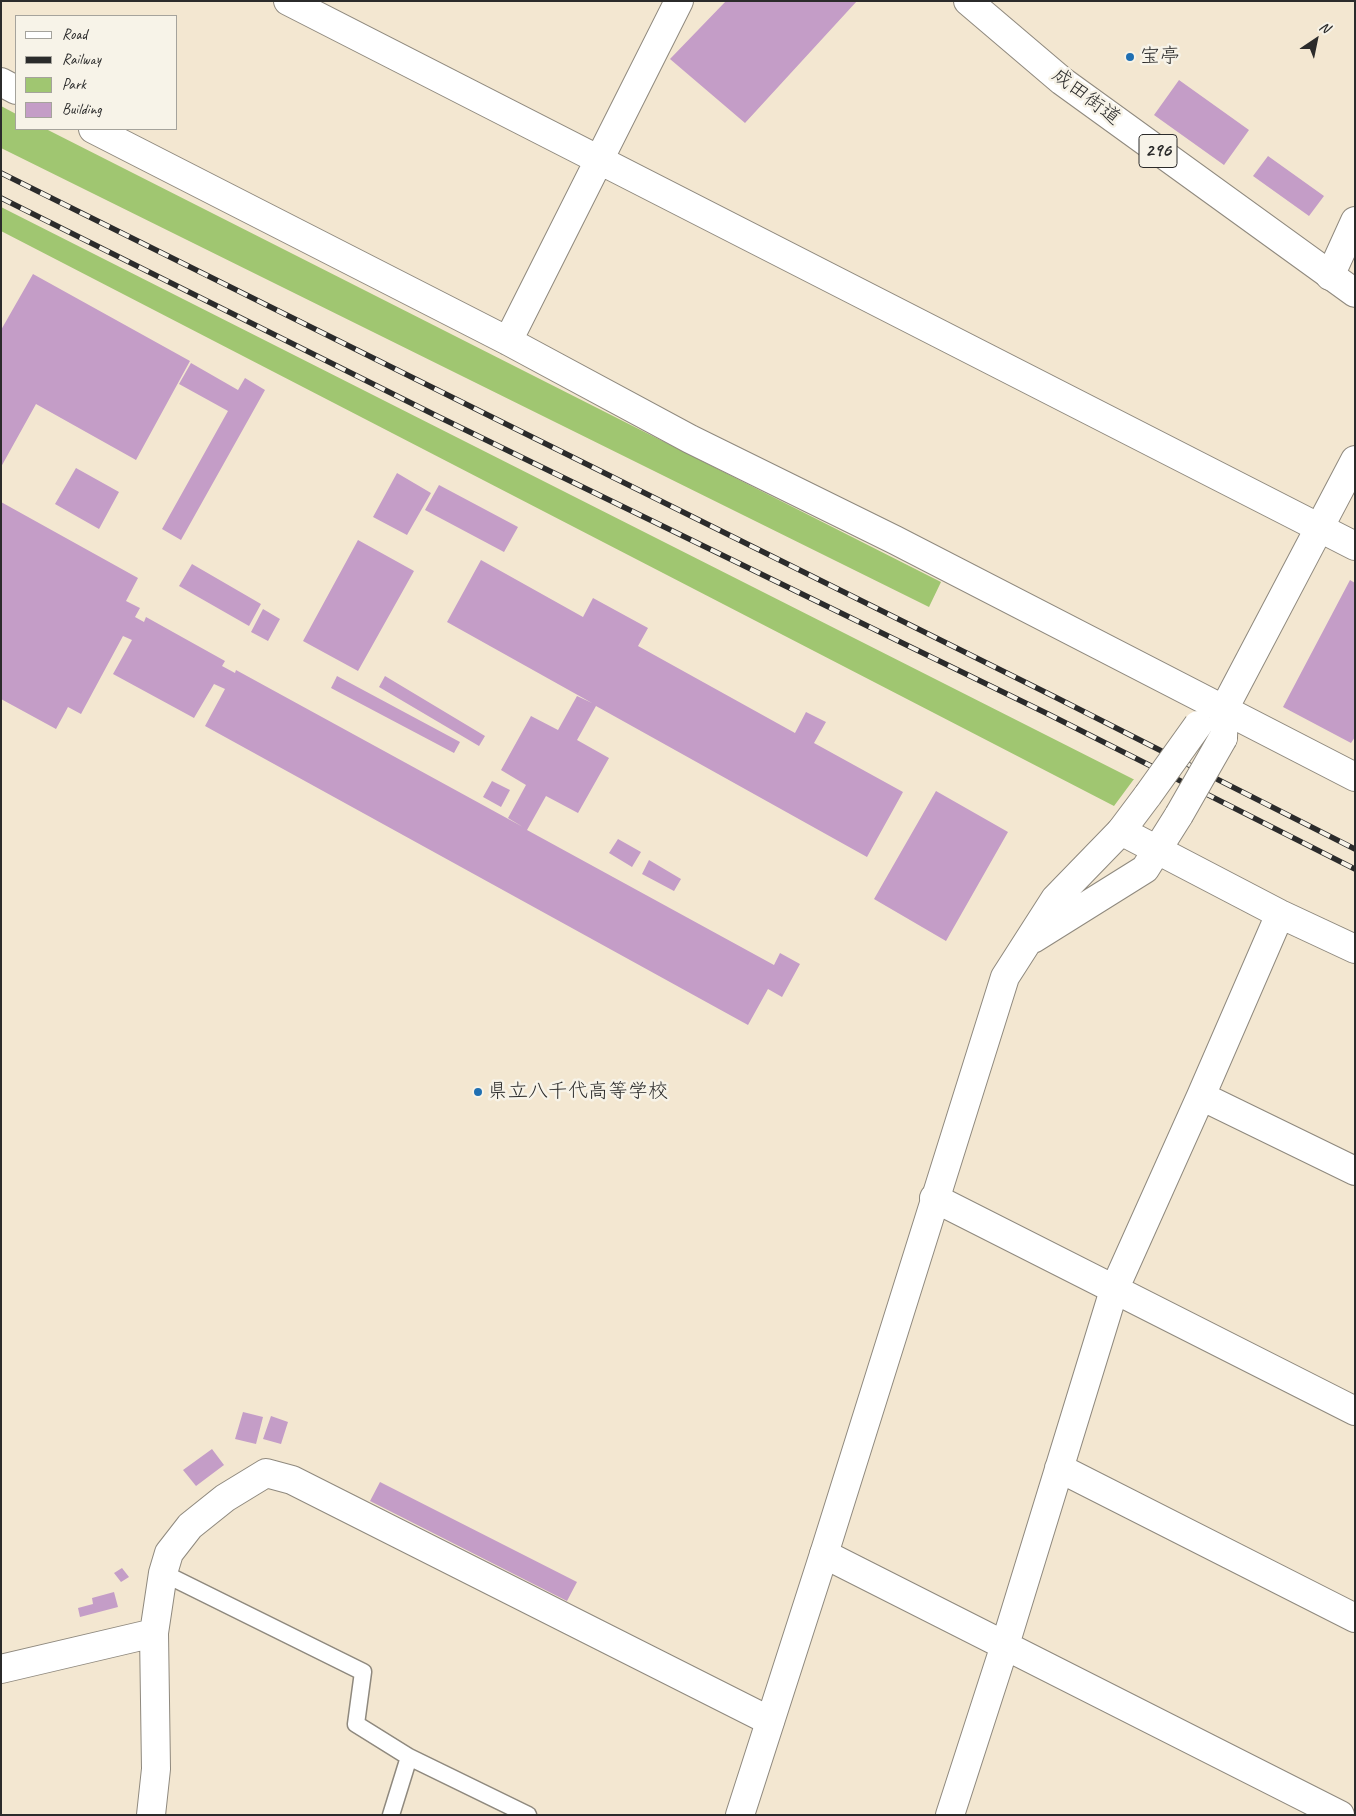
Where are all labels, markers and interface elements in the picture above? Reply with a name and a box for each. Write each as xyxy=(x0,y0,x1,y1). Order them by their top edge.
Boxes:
legend xyxy=(15,15,178,130)
north arrow xyxy=(1291,15,1341,65)
text: N xyxy=(1316,18,1333,37)
text: Road xyxy=(62,25,87,44)
place label: 宝亭 xyxy=(1140,45,1180,69)
text: Railway xyxy=(62,50,101,69)
marker: 宝亭 xyxy=(1124,51,1136,63)
street label: 成田街道 xyxy=(1047,63,1125,131)
text: Park xyxy=(62,75,86,94)
text: Building xyxy=(62,100,101,119)
road number: 296 xyxy=(1139,134,1177,168)
place label: 県立八千代高等学校 xyxy=(488,1080,668,1104)
marker: 県立八千代高等学校 xyxy=(472,1086,484,1098)

